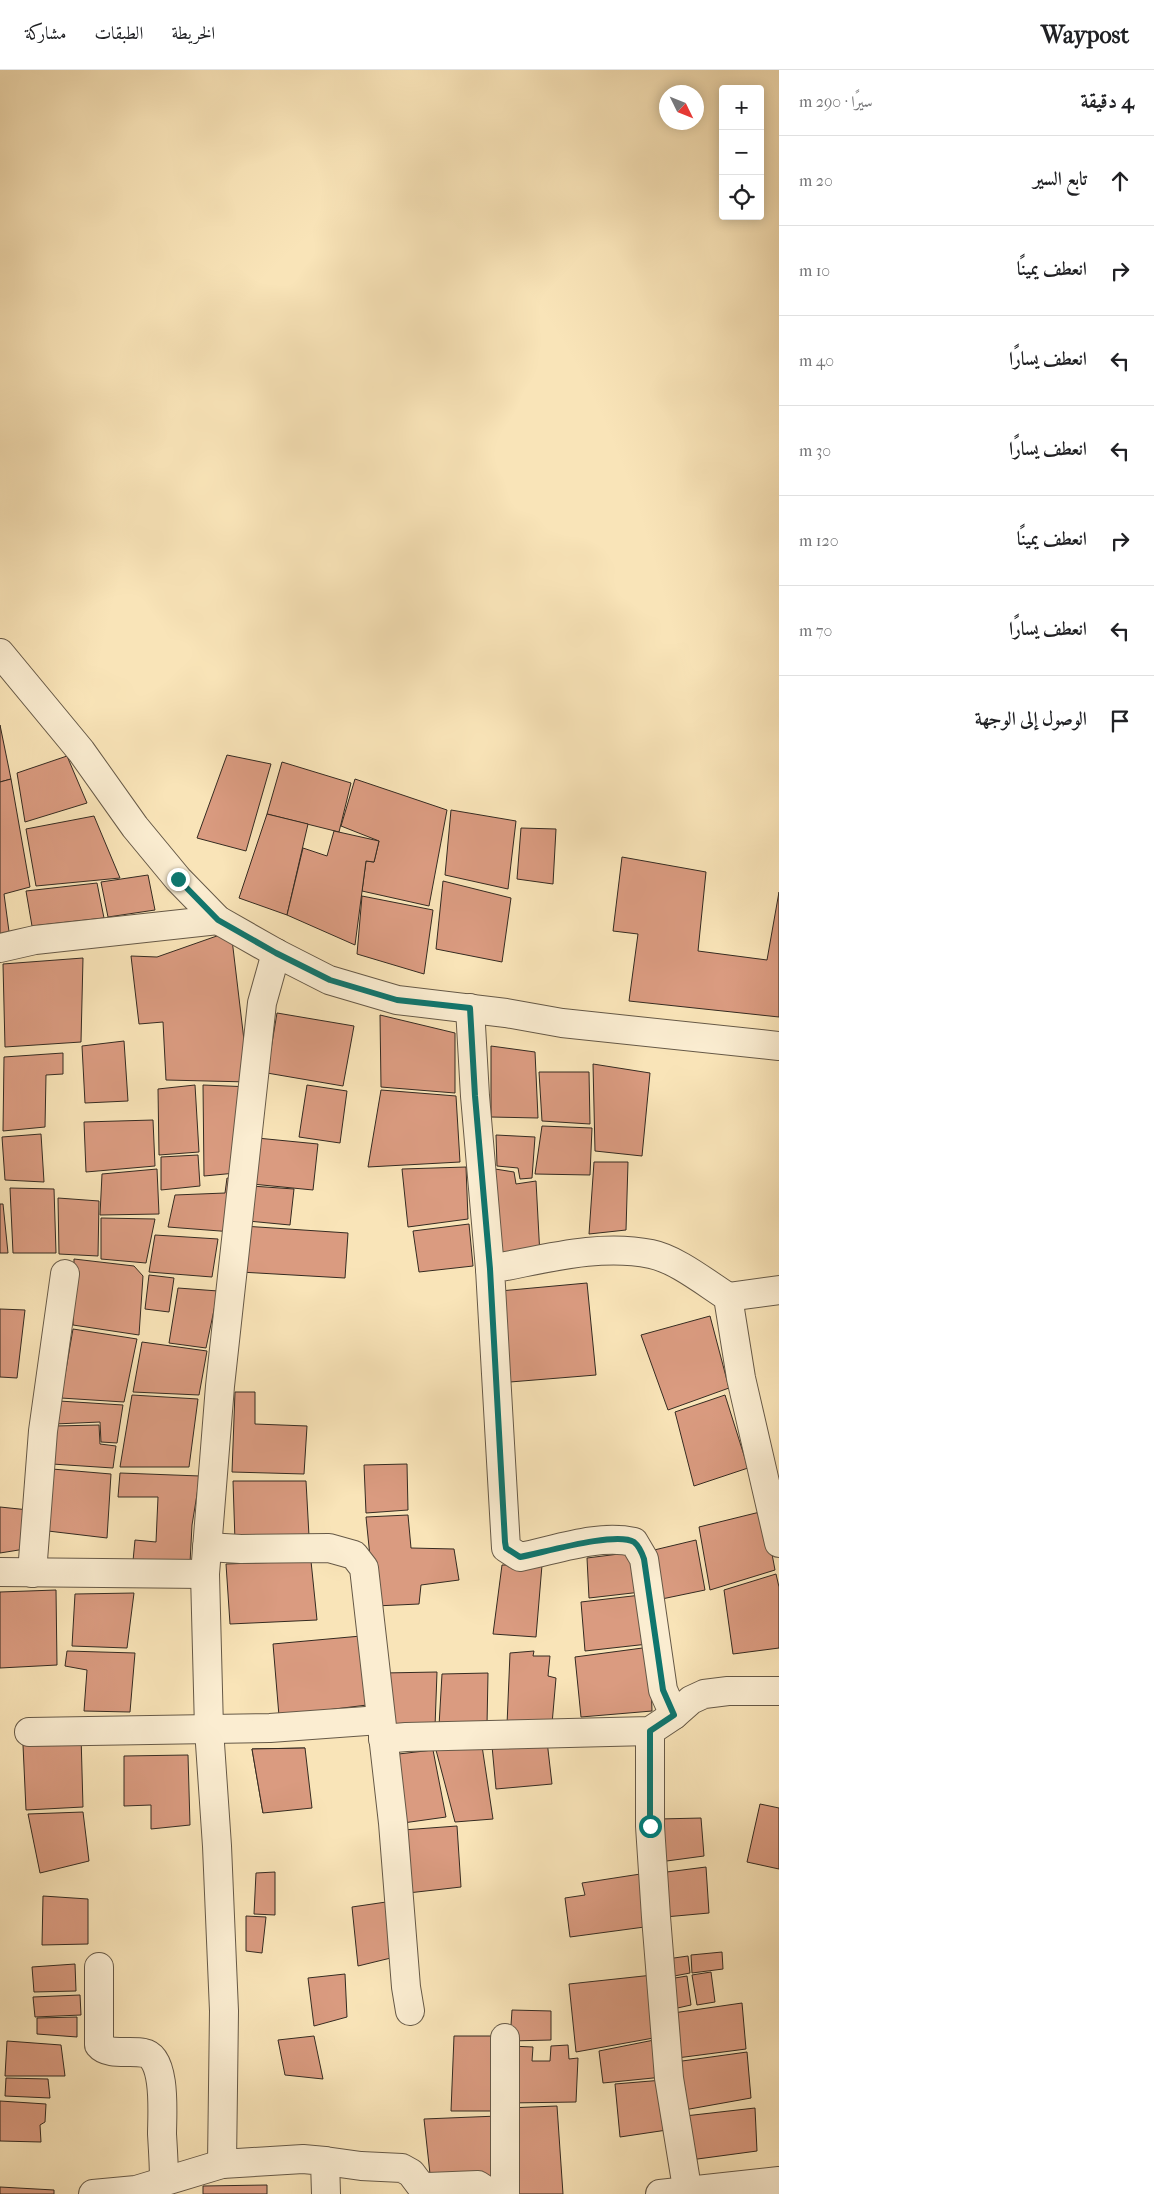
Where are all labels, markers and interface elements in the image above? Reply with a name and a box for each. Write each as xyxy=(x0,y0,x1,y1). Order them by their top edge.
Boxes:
text: Waypost xyxy=(1041,21,1129,49)
text: مشاركة xyxy=(25,23,66,44)
text: الطبقات xyxy=(94,23,143,44)
text: الخريطة xyxy=(171,23,215,44)
north arrow xyxy=(659,85,704,130)
map controls xyxy=(719,85,764,220)
button: + xyxy=(719,85,764,130)
text: 4 دقيقة xyxy=(1080,89,1134,113)
text: سيرًا · 290 m xyxy=(799,92,873,111)
button: − xyxy=(719,130,764,175)
icon: ahead xyxy=(1106,167,1134,195)
text: تابع السير xyxy=(1033,168,1087,190)
text: 20 m xyxy=(799,171,833,190)
button: locate xyxy=(719,175,764,220)
icon: right xyxy=(1106,257,1134,285)
text: انعطف يمينًا xyxy=(1017,258,1087,280)
text: 10 m xyxy=(799,261,830,280)
icon: left xyxy=(1106,347,1134,375)
text: انعطف يسارًا xyxy=(1009,348,1087,370)
text: 40 m xyxy=(799,351,834,370)
icon: left xyxy=(1106,437,1134,465)
text: انعطف يسارًا xyxy=(1009,438,1087,460)
text: 30 m xyxy=(799,441,831,460)
icon: right xyxy=(1106,527,1134,555)
text: انعطف يمينًا xyxy=(1017,528,1087,550)
text: 120 m xyxy=(799,531,839,550)
icon: left xyxy=(1106,617,1134,645)
text: انعطف يسارًا xyxy=(1009,618,1087,640)
text: 70 m xyxy=(799,621,832,640)
icon: arrive xyxy=(1106,707,1134,735)
text: الوصول إلى الوجهة xyxy=(975,708,1087,730)
route end xyxy=(167,868,190,891)
route start xyxy=(639,1815,662,1838)

